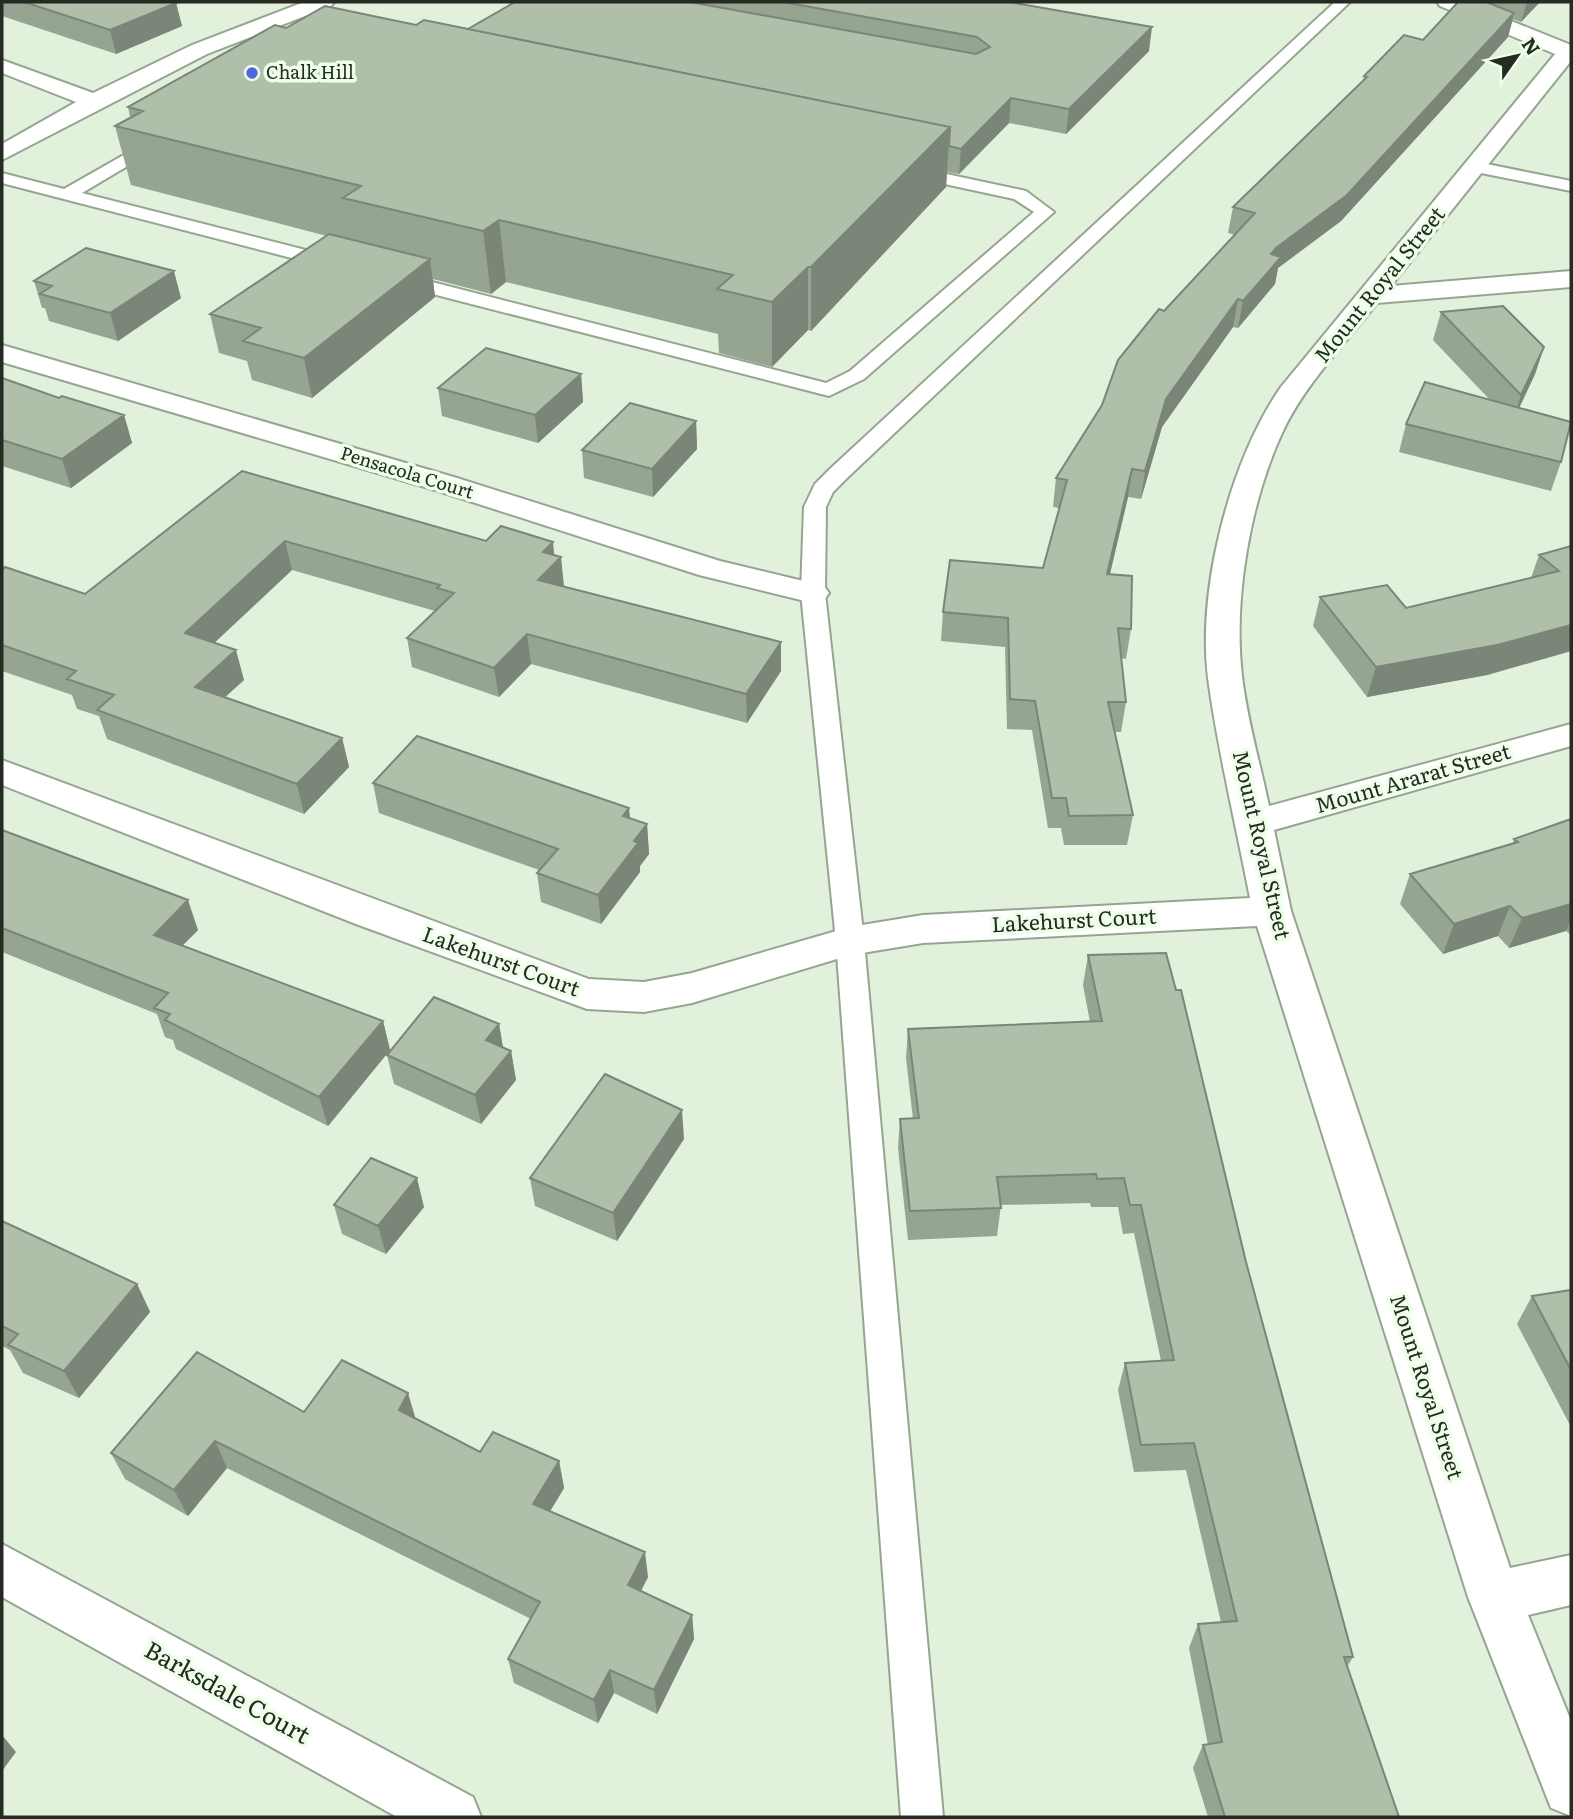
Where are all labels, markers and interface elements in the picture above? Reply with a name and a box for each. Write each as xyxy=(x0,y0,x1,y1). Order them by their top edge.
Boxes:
north arrow xyxy=(1482,21,1552,91)
text: N xyxy=(1516,31,1548,60)
place label: Chalk Hill xyxy=(266,58,354,85)
marker: Chalk Hill xyxy=(244,65,260,81)
street label: Mount Royal Street xyxy=(1305,198,1451,368)
street label: Pensacola Court xyxy=(337,438,478,505)
street label: Mount Ararat Street xyxy=(1311,734,1514,819)
street label: Mount Royal Street xyxy=(1227,747,1300,943)
street label: Lakehurst Court xyxy=(991,899,1158,938)
street label: Lakehurst Court xyxy=(419,917,585,1003)
street label: Mount Royal Street xyxy=(1384,1290,1473,1483)
street label: Barksdale Court xyxy=(139,1631,318,1751)

